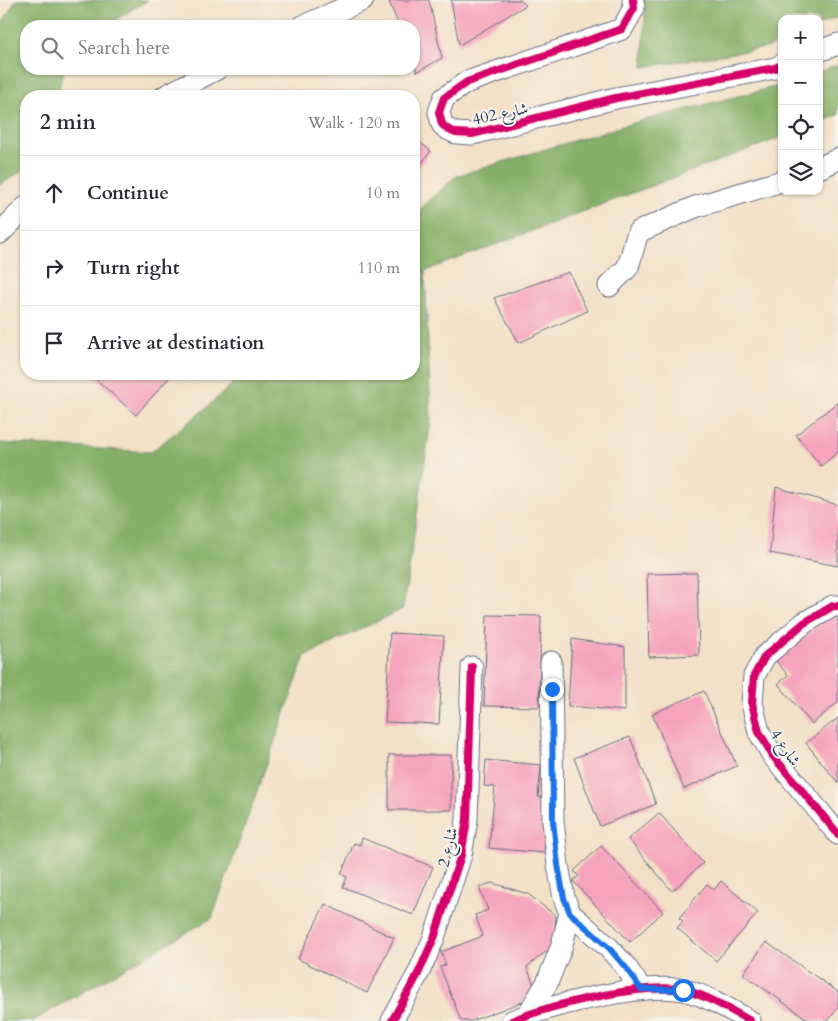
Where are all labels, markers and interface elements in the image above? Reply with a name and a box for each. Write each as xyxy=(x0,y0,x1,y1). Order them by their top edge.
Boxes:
map controls xyxy=(778,15,823,195)
button: + xyxy=(778,15,823,60)
search box xyxy=(20,20,420,75)
icon: search xyxy=(38,34,66,62)
text: Search here xyxy=(78,35,170,61)
button: − xyxy=(778,60,823,105)
street label: شارع 402 xyxy=(470,97,531,133)
button: locate xyxy=(778,105,823,150)
text: 2 min xyxy=(40,108,96,137)
text: Walk · 120 m xyxy=(308,112,400,134)
button: layers xyxy=(778,150,823,195)
icon: ahead xyxy=(40,179,68,207)
text: Continue xyxy=(87,180,169,206)
text: 10 m xyxy=(366,182,400,204)
icon: right xyxy=(40,254,68,282)
text: Turn right xyxy=(87,255,179,281)
text: 110 m xyxy=(358,257,400,279)
icon: arrive xyxy=(40,329,68,357)
text: Arrive at destination xyxy=(87,330,264,356)
route end xyxy=(541,678,564,701)
street label: شارع 4 xyxy=(763,725,806,772)
street label: شارع 2 xyxy=(432,825,465,870)
route start xyxy=(672,979,695,1002)

